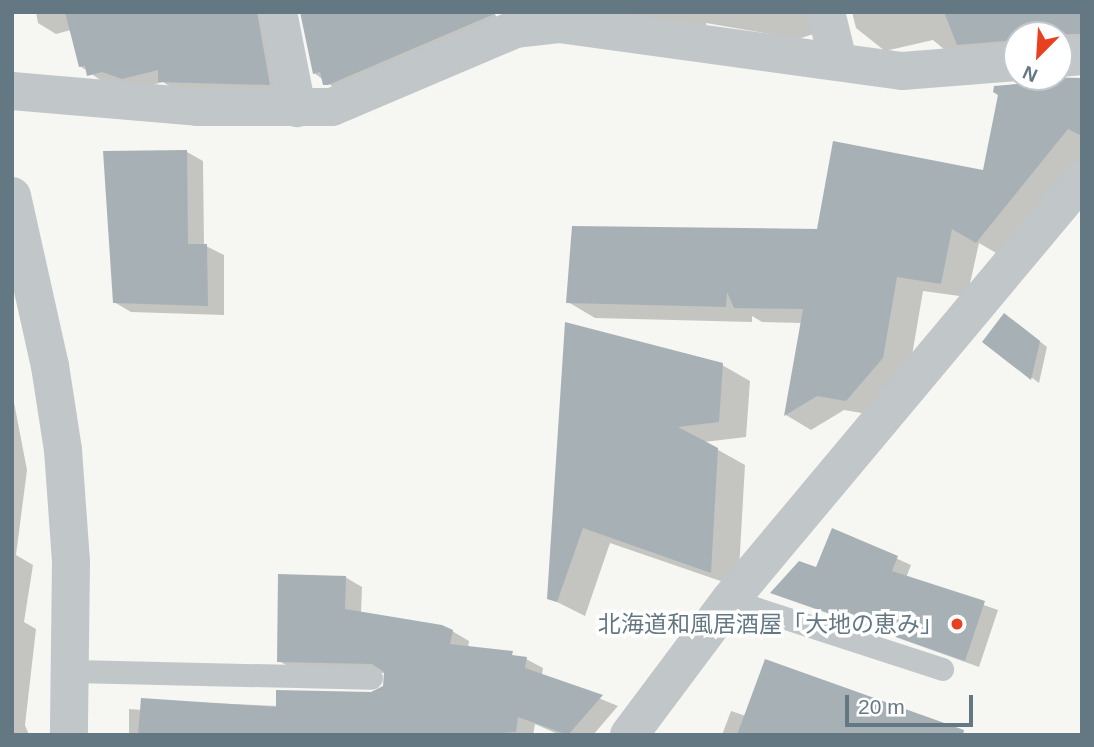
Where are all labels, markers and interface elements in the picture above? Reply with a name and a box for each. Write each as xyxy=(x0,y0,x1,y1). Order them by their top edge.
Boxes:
north arrow xyxy=(1003,21,1073,91)
text: N xyxy=(1020,61,1041,86)
place label: 北海道和風居酒屋「大地の恵み」 xyxy=(598,610,943,638)
marker: 北海道和風居酒屋「大地の恵み」 xyxy=(949,616,965,632)
scale bar xyxy=(849,680,977,724)
text: 20 m xyxy=(858,695,905,718)

